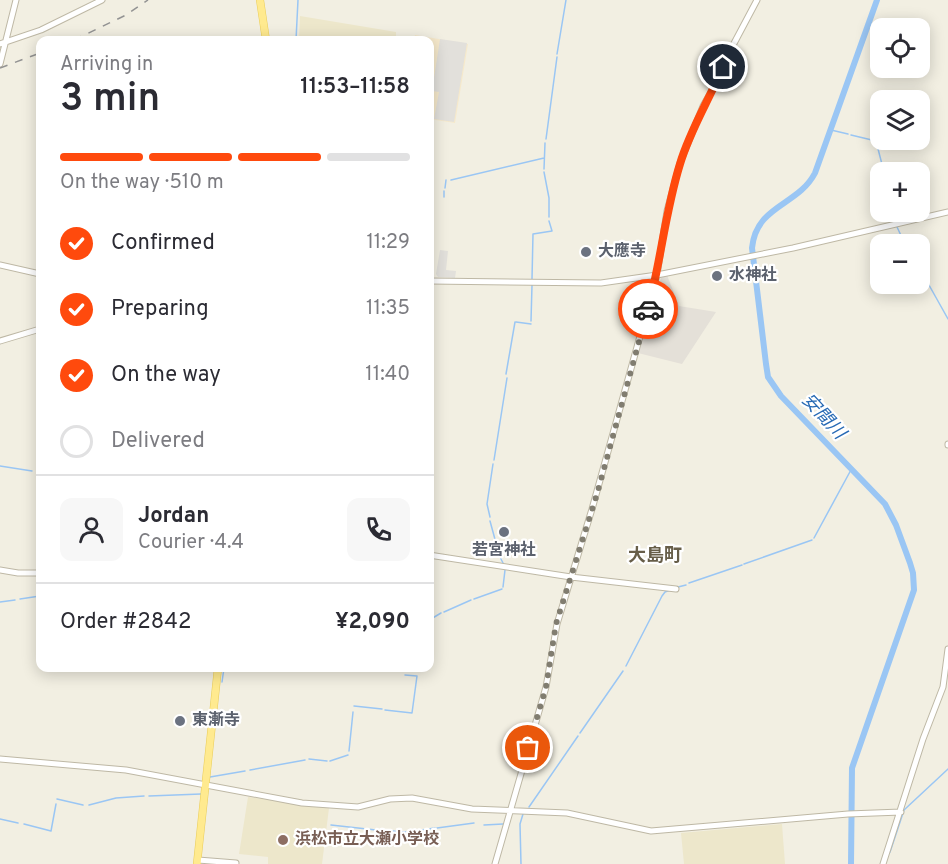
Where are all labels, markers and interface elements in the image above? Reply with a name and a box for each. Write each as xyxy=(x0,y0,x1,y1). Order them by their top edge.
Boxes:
map controls xyxy=(870,18,930,294)
button: locate xyxy=(870,18,930,78)
pin xyxy=(697,41,748,92)
icon: home xyxy=(706,50,739,83)
text: Arriving in xyxy=(60,52,153,78)
text: 11:53–11:58 xyxy=(300,74,410,101)
text: 3 min xyxy=(60,76,160,125)
button: layers xyxy=(870,90,930,150)
button: + xyxy=(870,162,930,222)
text: On the way · 510 m xyxy=(60,170,224,196)
icon: check xyxy=(60,227,93,260)
text: Confirmed xyxy=(111,230,215,257)
text: 11:29 xyxy=(366,230,410,256)
button: − xyxy=(870,234,930,294)
place label: 大應寺 xyxy=(598,242,646,262)
marker: 大應寺 xyxy=(579,245,593,259)
place label: 水神社 xyxy=(729,265,777,286)
marker: 水神社 xyxy=(710,269,724,283)
courier xyxy=(618,279,678,339)
icon: check xyxy=(60,293,93,326)
icon: car xyxy=(632,293,665,326)
text: Preparing xyxy=(111,296,209,323)
text: 11:35 xyxy=(366,296,410,322)
icon: check xyxy=(60,359,93,392)
text: On the way xyxy=(111,362,221,389)
text: 11:40 xyxy=(365,362,410,388)
water label: 安間川 xyxy=(796,389,851,446)
text: Delivered xyxy=(111,428,205,455)
button: person xyxy=(60,498,123,561)
button: phone xyxy=(347,498,410,561)
text: Jordan xyxy=(138,503,209,530)
marker: 若宮神社 xyxy=(497,525,511,539)
text: Courier · 4.4 xyxy=(138,530,244,556)
place label: 若宮神社 xyxy=(472,540,536,561)
district label: 大島町 xyxy=(628,545,682,568)
text: Order #2842 xyxy=(60,609,191,636)
text: ¥2,090 xyxy=(335,609,410,636)
place label: 東漸寺 xyxy=(192,710,240,731)
marker: 東漸寺 xyxy=(173,714,187,728)
pin xyxy=(502,722,553,773)
icon: bag xyxy=(511,731,544,764)
place label: 浜松市立大瀬小学校 xyxy=(295,830,439,850)
marker: 浜松市立大瀬小学校 xyxy=(276,833,290,847)

